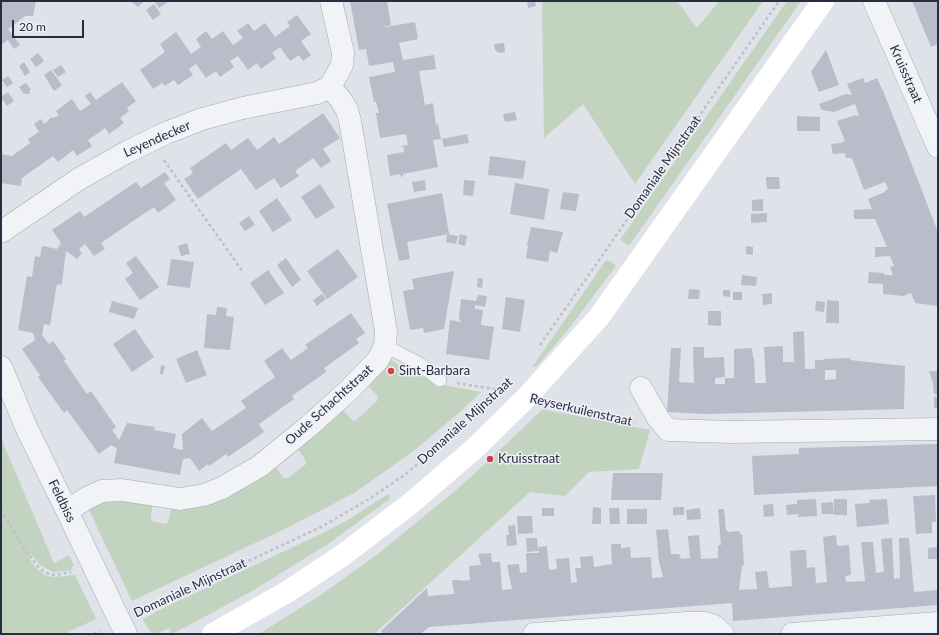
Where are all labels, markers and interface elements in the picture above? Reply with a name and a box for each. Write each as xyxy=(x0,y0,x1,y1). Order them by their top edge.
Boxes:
scale bar xyxy=(14,12,86,38)
text: 20 m xyxy=(19,19,46,34)
street label: Kruisstraat xyxy=(886,43,926,105)
street label: Domaniale Mijnstraat xyxy=(622,112,704,222)
street label: Leyendecker xyxy=(121,117,193,161)
street label: Oude Schachtstraat xyxy=(282,362,376,448)
place label: Sint-Barbara xyxy=(399,363,470,379)
marker: Sint-Barbara xyxy=(386,366,396,376)
street label: Domaniale Mijnstraat xyxy=(414,374,516,468)
street label: Reyserkuilenstraat xyxy=(528,391,634,429)
place label: Kruisstraat xyxy=(498,451,560,467)
marker: Kruisstraat xyxy=(485,454,495,464)
street label: Feldbiss xyxy=(45,477,79,525)
street label: Domaniale Mijnstraat xyxy=(131,555,249,621)

